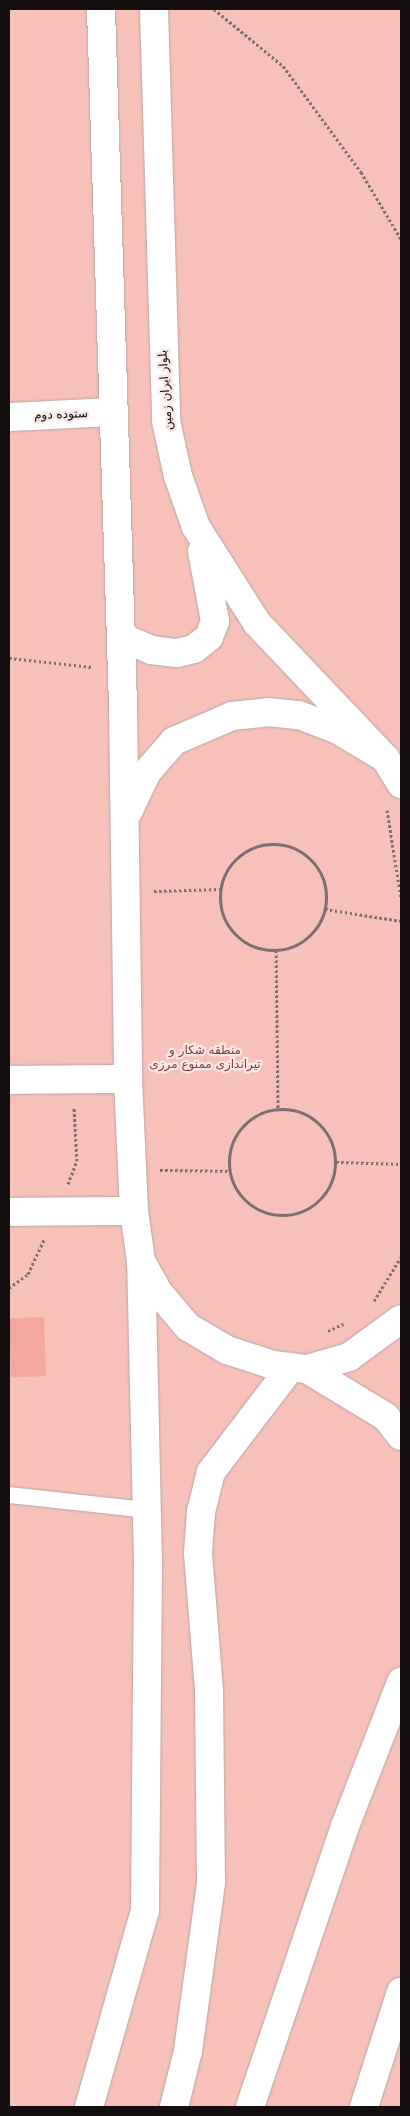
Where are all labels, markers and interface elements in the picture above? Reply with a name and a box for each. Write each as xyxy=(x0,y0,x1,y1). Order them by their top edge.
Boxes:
street label: بلوار ایران زمین xyxy=(156,349,176,431)
street label: ستوده دوم xyxy=(34,407,88,423)
park label: منطقه شکار و تیراندازی ممنوع مرزی xyxy=(149,1044,261,1072)

